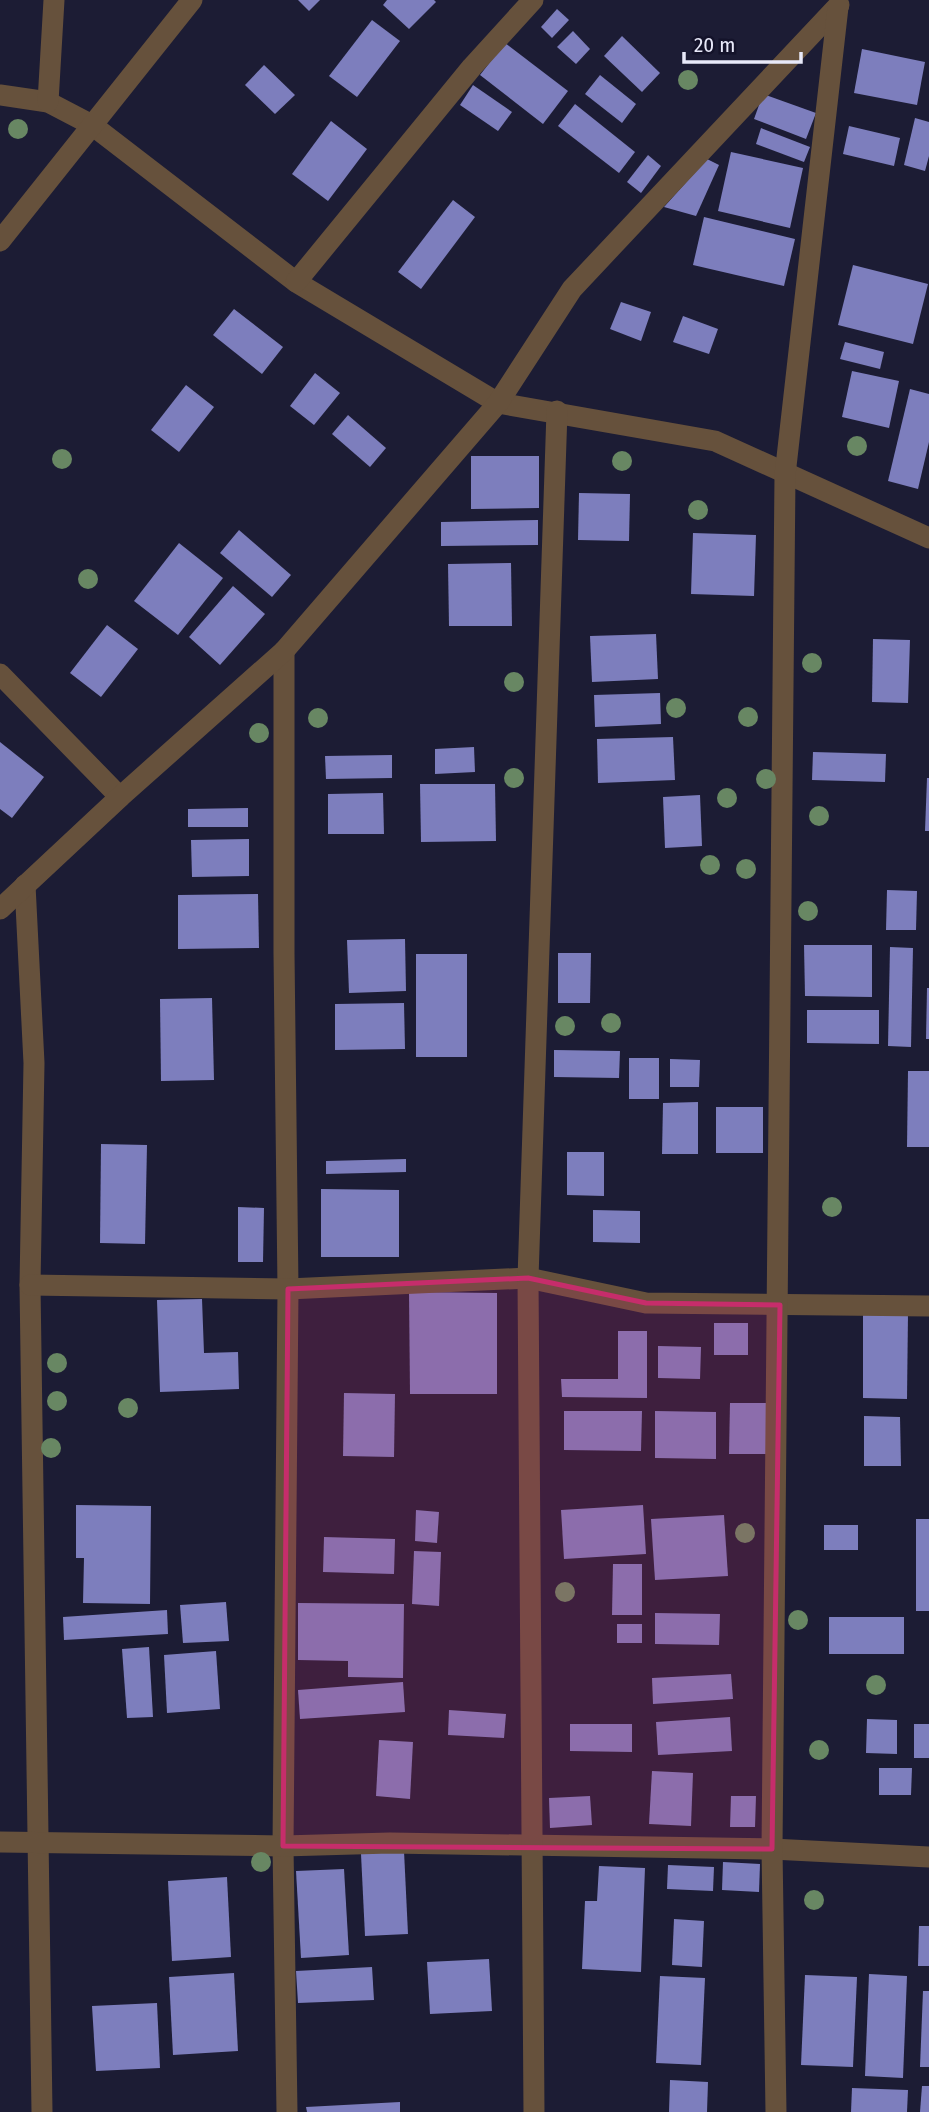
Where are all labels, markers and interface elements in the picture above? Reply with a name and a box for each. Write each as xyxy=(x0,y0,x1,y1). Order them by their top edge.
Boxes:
scale bar xyxy=(684,21,801,65)
text: 20 m xyxy=(694,32,735,58)

